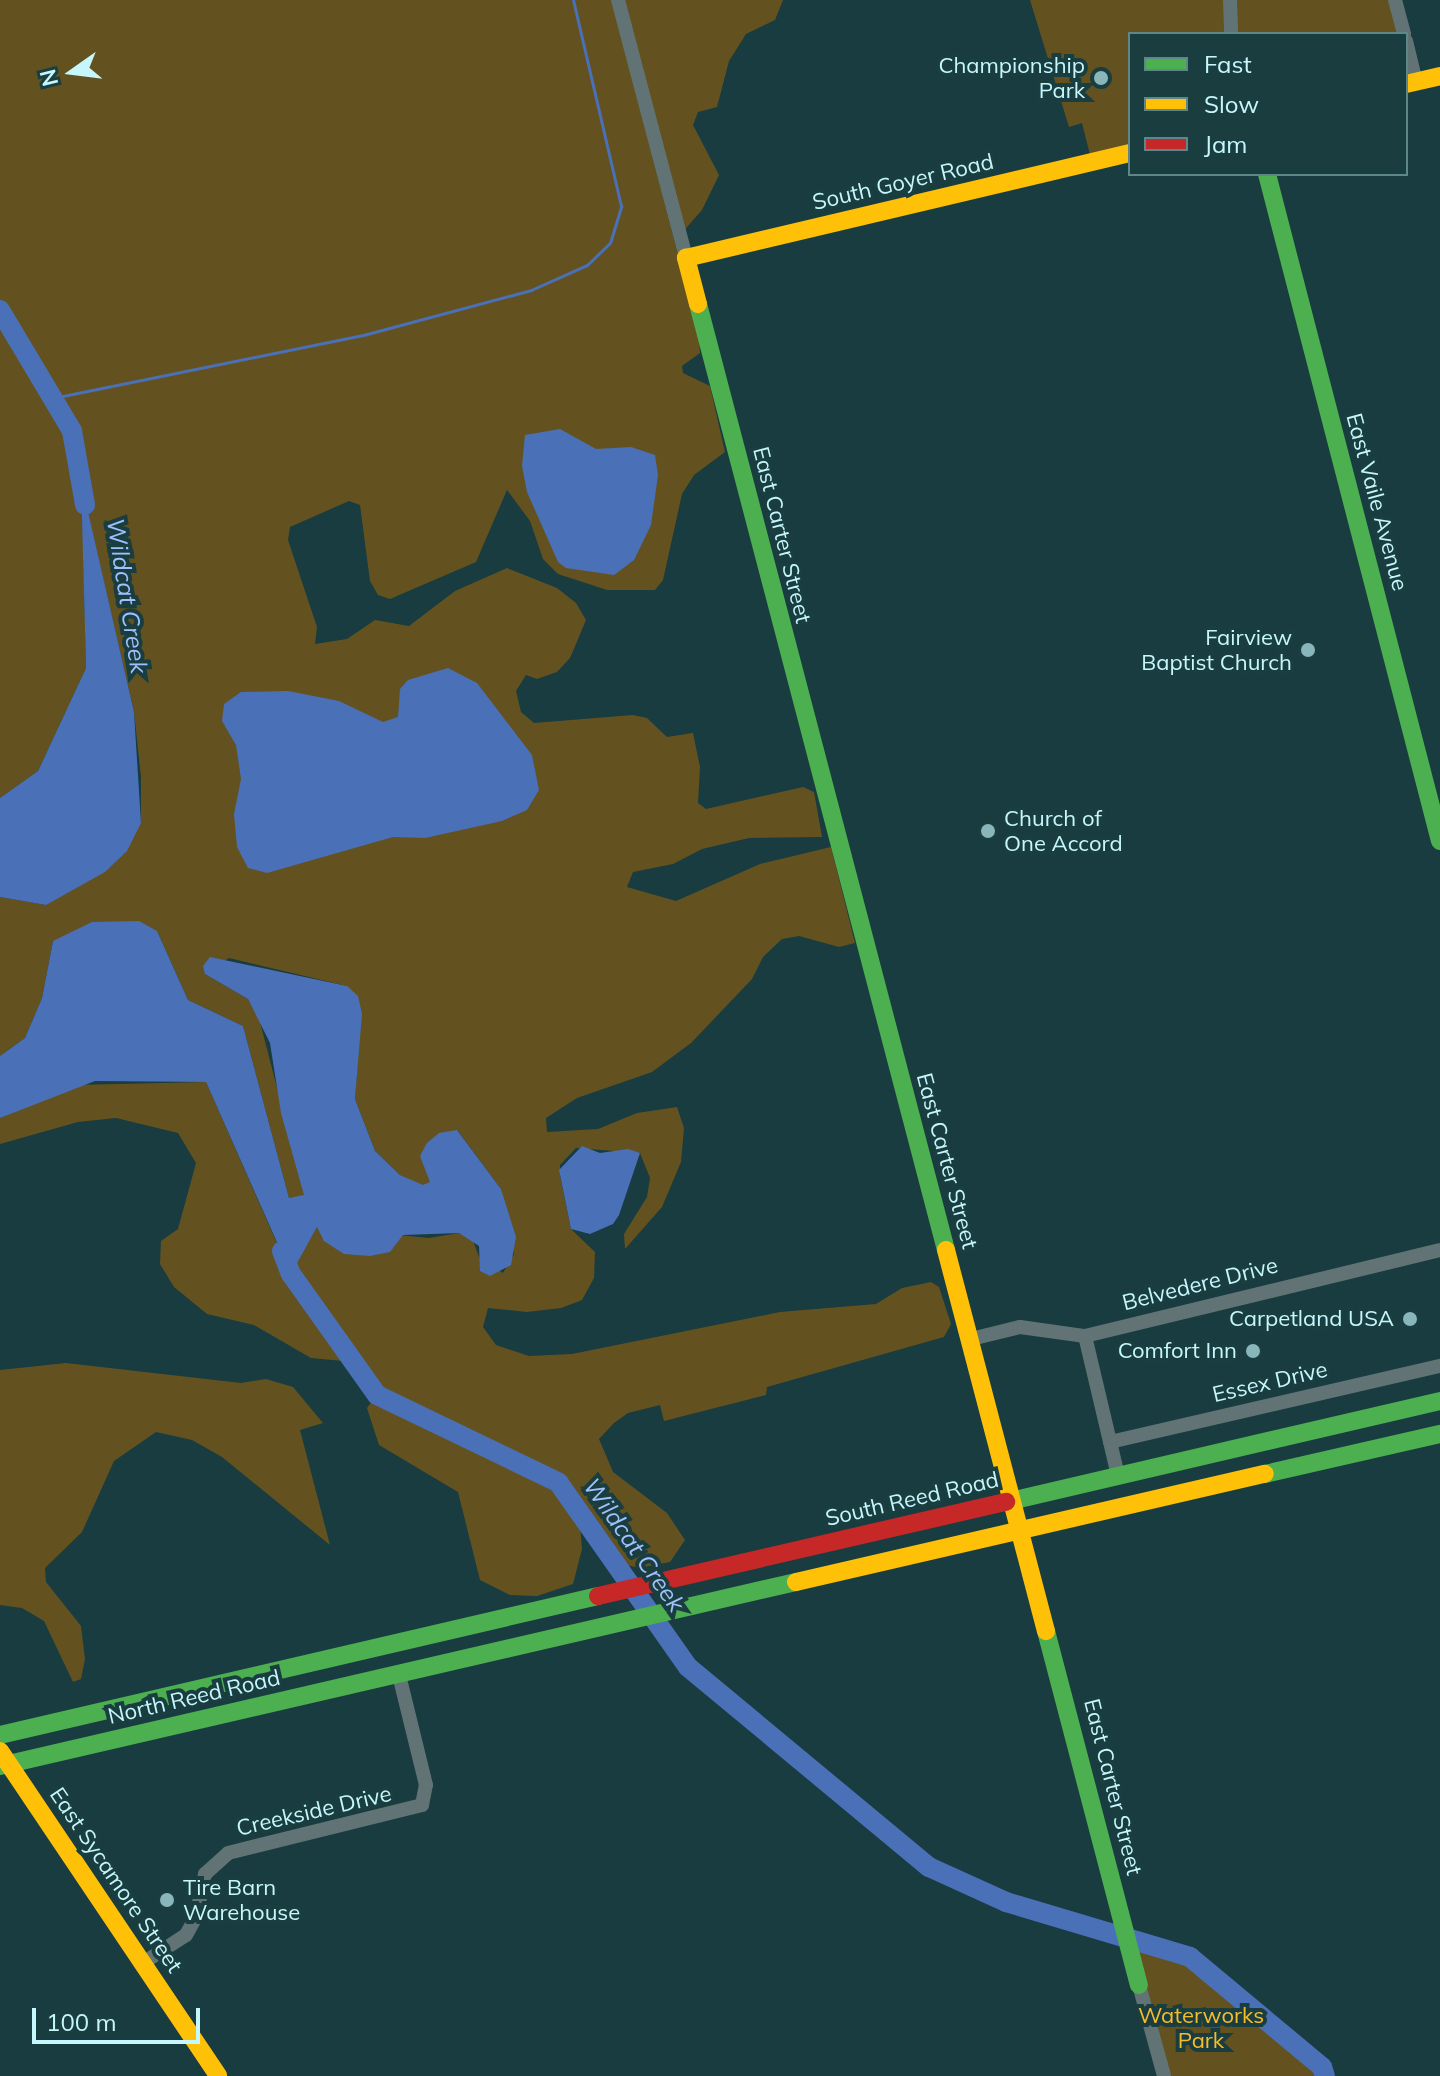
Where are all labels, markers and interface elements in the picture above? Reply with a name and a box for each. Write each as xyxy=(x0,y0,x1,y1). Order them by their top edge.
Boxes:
north arrow xyxy=(32,32,112,112)
legend xyxy=(1128,32,1408,176)
text: Fast xyxy=(1204,49,1252,79)
place label: Championship Park xyxy=(938,52,1085,104)
text: N xyxy=(33,66,64,89)
marker: Championship Park xyxy=(1092,69,1110,87)
text: Slow xyxy=(1204,89,1259,119)
text: Jam xyxy=(1204,129,1247,159)
street label: South Goyer Road xyxy=(810,148,996,216)
street label: East Vaile Avenue xyxy=(1341,411,1413,593)
street label: East Carter Street xyxy=(747,444,817,626)
water label: Wildcat Creek xyxy=(101,516,153,676)
place label: Fairview Baptist Church xyxy=(1141,624,1292,676)
marker: Fairview Baptist Church xyxy=(1299,641,1317,659)
place label: Church of One Accord xyxy=(1004,805,1123,856)
marker: Church of One Accord xyxy=(979,822,997,840)
street label: East Carter Street xyxy=(911,1070,983,1252)
street label: Belvedere Drive xyxy=(1119,1252,1281,1316)
place label: Carpetland USA xyxy=(1229,1306,1394,1332)
marker: Carpetland USA xyxy=(1401,1310,1419,1328)
place label: Comfort Inn xyxy=(1118,1338,1237,1364)
marker: Comfort Inn xyxy=(1244,1342,1262,1360)
street label: Essex Drive xyxy=(1210,1356,1330,1408)
street label: South Reed Road xyxy=(823,1466,1001,1532)
water label: Wildcat Creek xyxy=(577,1473,691,1617)
street label: North Reed Road xyxy=(105,1664,283,1730)
street label: East Carter Street xyxy=(1078,1696,1148,1878)
street label: Creekside Drive xyxy=(234,1780,394,1842)
street label: East Sycamore Street xyxy=(44,1782,188,1978)
place label: Tire Barn Warehouse xyxy=(183,1874,300,1926)
marker: Tire Barn Warehouse xyxy=(158,1891,176,1909)
scale bar xyxy=(36,1992,204,2042)
park label: Waterworks Park xyxy=(1138,2002,1264,2054)
text: 100 m xyxy=(46,2007,117,2037)

